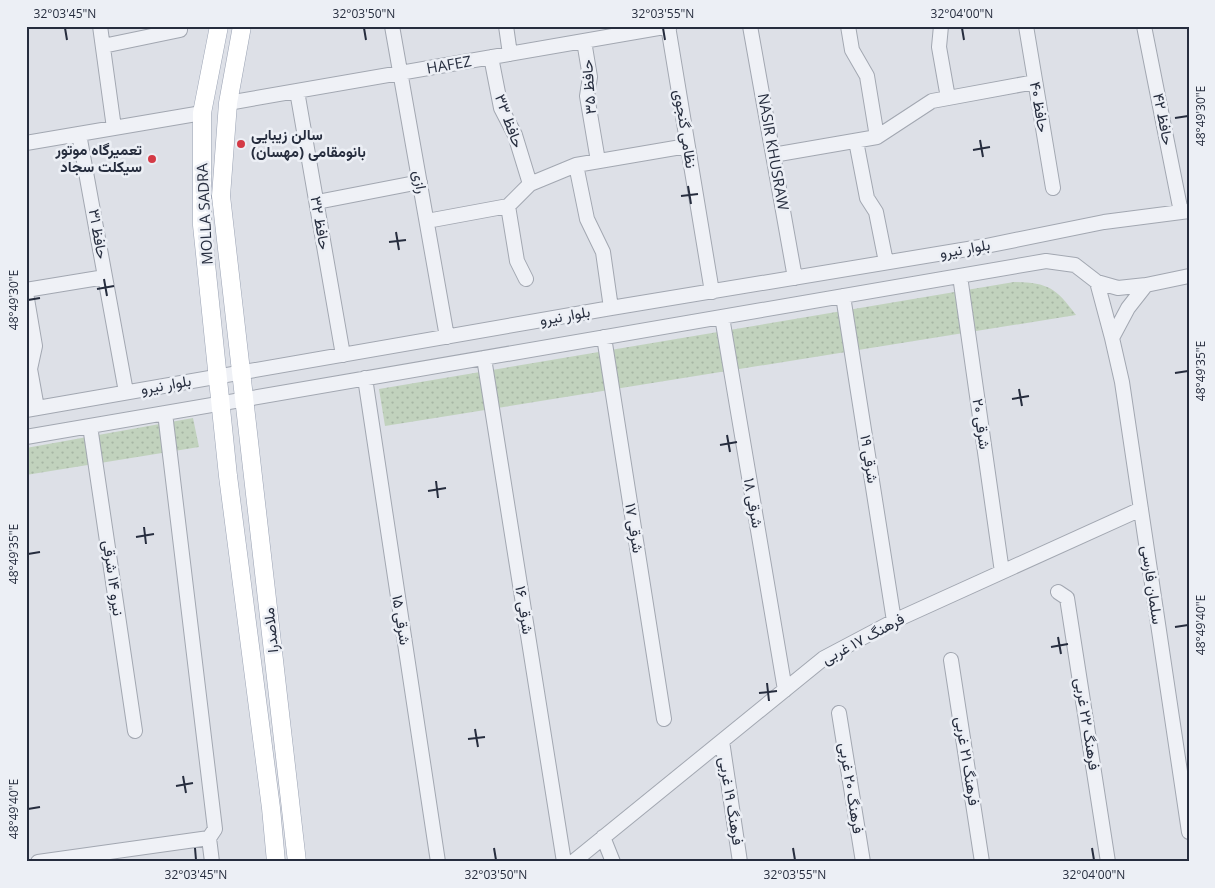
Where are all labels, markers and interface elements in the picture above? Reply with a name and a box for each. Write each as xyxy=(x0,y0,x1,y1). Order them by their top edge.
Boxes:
text: 32°03'45"N xyxy=(34,5,96,22)
text: 32°03'50"N xyxy=(333,5,395,22)
text: 32°03'55"N xyxy=(632,5,694,22)
text: 32°04'00"N xyxy=(931,5,993,22)
street label: HAFEZ xyxy=(425,50,473,78)
street label: حافظ ۳۵ xyxy=(576,59,600,115)
street label: حافظ ۴۰ xyxy=(1026,80,1054,134)
text: 48°49'30"E xyxy=(1192,86,1209,146)
street label: نظامی گنجوی xyxy=(669,88,702,170)
street label: حافظ ۳۳ xyxy=(491,91,529,150)
street label: حافظ ۴۲ xyxy=(1149,91,1179,147)
street label: NASIR KHUSRAW xyxy=(754,92,794,212)
place label: سالن زیبایی بانومقامی (مهسان) xyxy=(251,124,366,161)
marker: سالن زیبایی بانومقامی (مهسان) xyxy=(235,138,247,150)
place label: تعمیرگاه موتور سیکلت سجاد xyxy=(55,139,142,176)
marker: تعمیرگاه موتور سیکلت سجاد xyxy=(146,153,158,165)
street label: MOLLA SADRA xyxy=(191,162,217,265)
street label: رازی xyxy=(408,169,433,195)
street label: حافظ ۳۲ xyxy=(306,195,336,251)
street label: حافظ ۳۱ xyxy=(85,207,113,260)
street label: بلوار نیرو xyxy=(938,234,992,262)
text: 48°49'30"E xyxy=(5,270,22,330)
street label: بلوار نیرو xyxy=(538,301,592,329)
text: 48°49'35"E xyxy=(1192,341,1209,401)
street label: بلوار نیرو xyxy=(139,370,193,398)
street label: ۲۰ شرقی xyxy=(968,397,995,451)
street label: ۱۹ شرقی xyxy=(855,433,884,485)
street label: ۱۸ شرقی xyxy=(739,476,768,530)
street label: ۱۷ شرقی xyxy=(620,501,649,555)
text: 48°49'35"E xyxy=(5,524,22,584)
street label: نیرو ۱۴ شرقی xyxy=(98,539,129,617)
street label: سلمان فارسی xyxy=(1137,544,1168,626)
street label: ۱۶ شرقی xyxy=(510,584,539,636)
street label: ۱۵ شرقی xyxy=(387,593,416,647)
text: 48°49'40"E xyxy=(1192,595,1209,655)
street label: ملاصدرا xyxy=(258,607,282,654)
street label: فرهنگ ۱۷ غربی xyxy=(818,608,908,669)
street label: فرهنگ ۲۲ غربی xyxy=(1070,676,1105,772)
street label: فرهنگ ۲۱ غربی xyxy=(950,715,985,807)
street label: فرهنگ ۲۰ غربی xyxy=(834,741,869,835)
street label: فرهنگ ۱۹ غربی xyxy=(714,755,749,847)
text: 48°49'40"E xyxy=(5,779,22,839)
text: 32°03'45"N xyxy=(165,866,227,883)
text: 32°03'50"N xyxy=(465,866,527,883)
text: 32°03'55"N xyxy=(764,866,826,883)
text: 32°04'00"N xyxy=(1063,866,1125,883)

